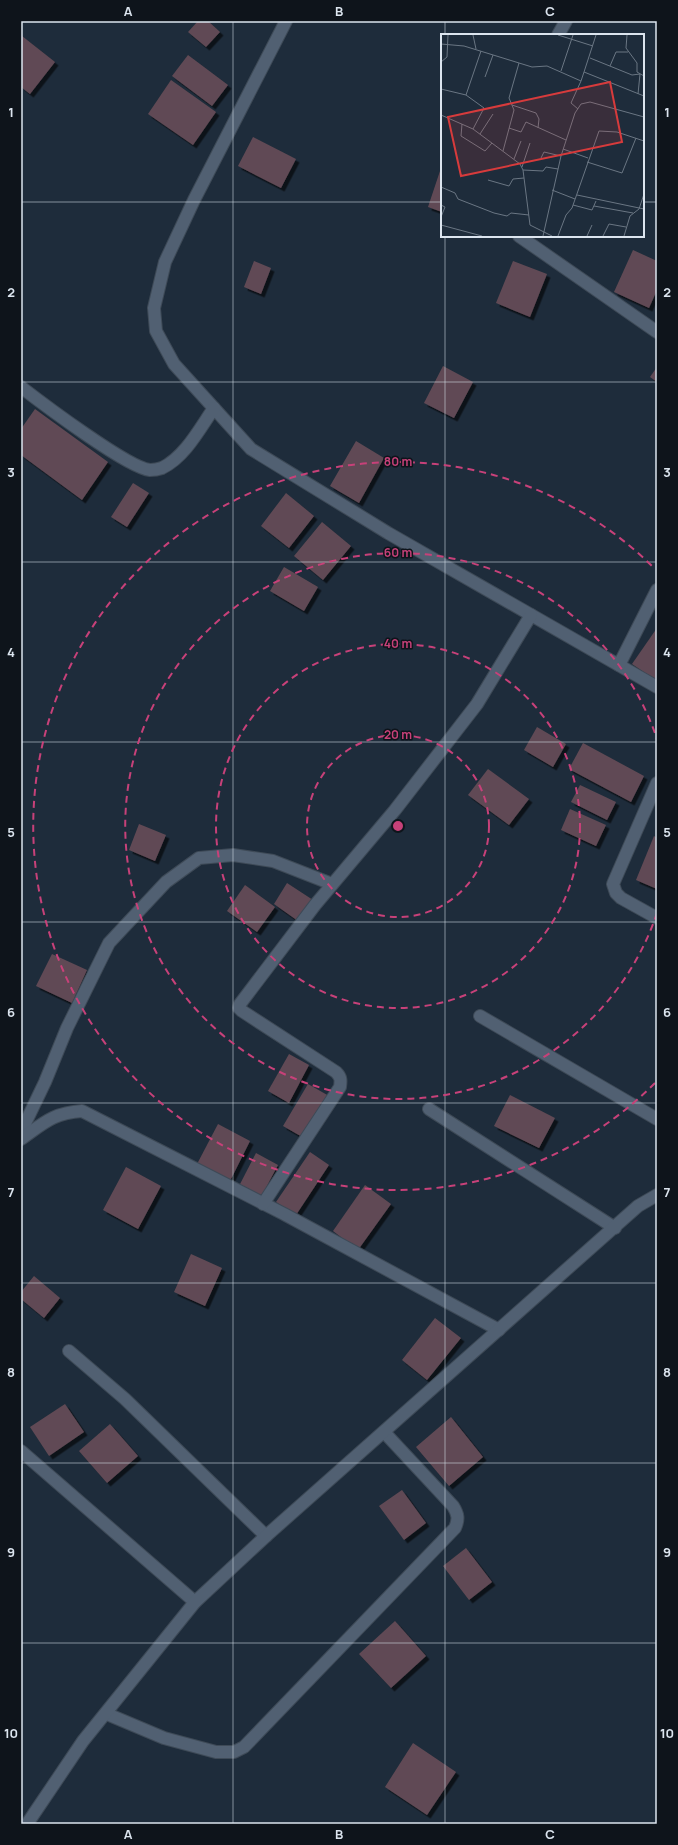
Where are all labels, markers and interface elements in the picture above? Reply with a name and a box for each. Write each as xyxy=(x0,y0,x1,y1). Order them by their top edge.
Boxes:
text: A xyxy=(124,2,133,20)
text: B xyxy=(335,2,343,20)
text: C xyxy=(545,2,555,20)
inset map xyxy=(441,34,644,237)
text: 1 xyxy=(8,103,14,121)
text: 1 xyxy=(664,103,670,121)
text: 2 xyxy=(7,283,15,301)
text: 2 xyxy=(663,283,671,301)
text: 80 m xyxy=(384,453,412,470)
text: 3 xyxy=(7,463,15,481)
text: 3 xyxy=(663,463,671,481)
text: 60 m xyxy=(384,544,412,561)
text: 40 m xyxy=(384,635,412,652)
text: 4 xyxy=(7,643,15,661)
text: 4 xyxy=(663,643,671,661)
text: 20 m xyxy=(384,726,412,743)
centre of rings xyxy=(391,819,405,833)
text: 5 xyxy=(7,823,15,841)
text: 5 xyxy=(663,823,671,841)
text: 6 xyxy=(7,1003,15,1021)
text: 6 xyxy=(663,1003,671,1021)
text: 7 xyxy=(8,1183,15,1201)
text: 7 xyxy=(664,1183,671,1201)
text: 8 xyxy=(7,1363,15,1381)
text: 8 xyxy=(663,1363,671,1381)
text: 9 xyxy=(7,1543,15,1561)
text: 9 xyxy=(663,1543,671,1561)
text: 10 xyxy=(4,1724,18,1742)
text: 10 xyxy=(660,1724,674,1742)
text: A xyxy=(124,1825,133,1843)
text: B xyxy=(335,1825,343,1843)
text: C xyxy=(545,1825,555,1843)

